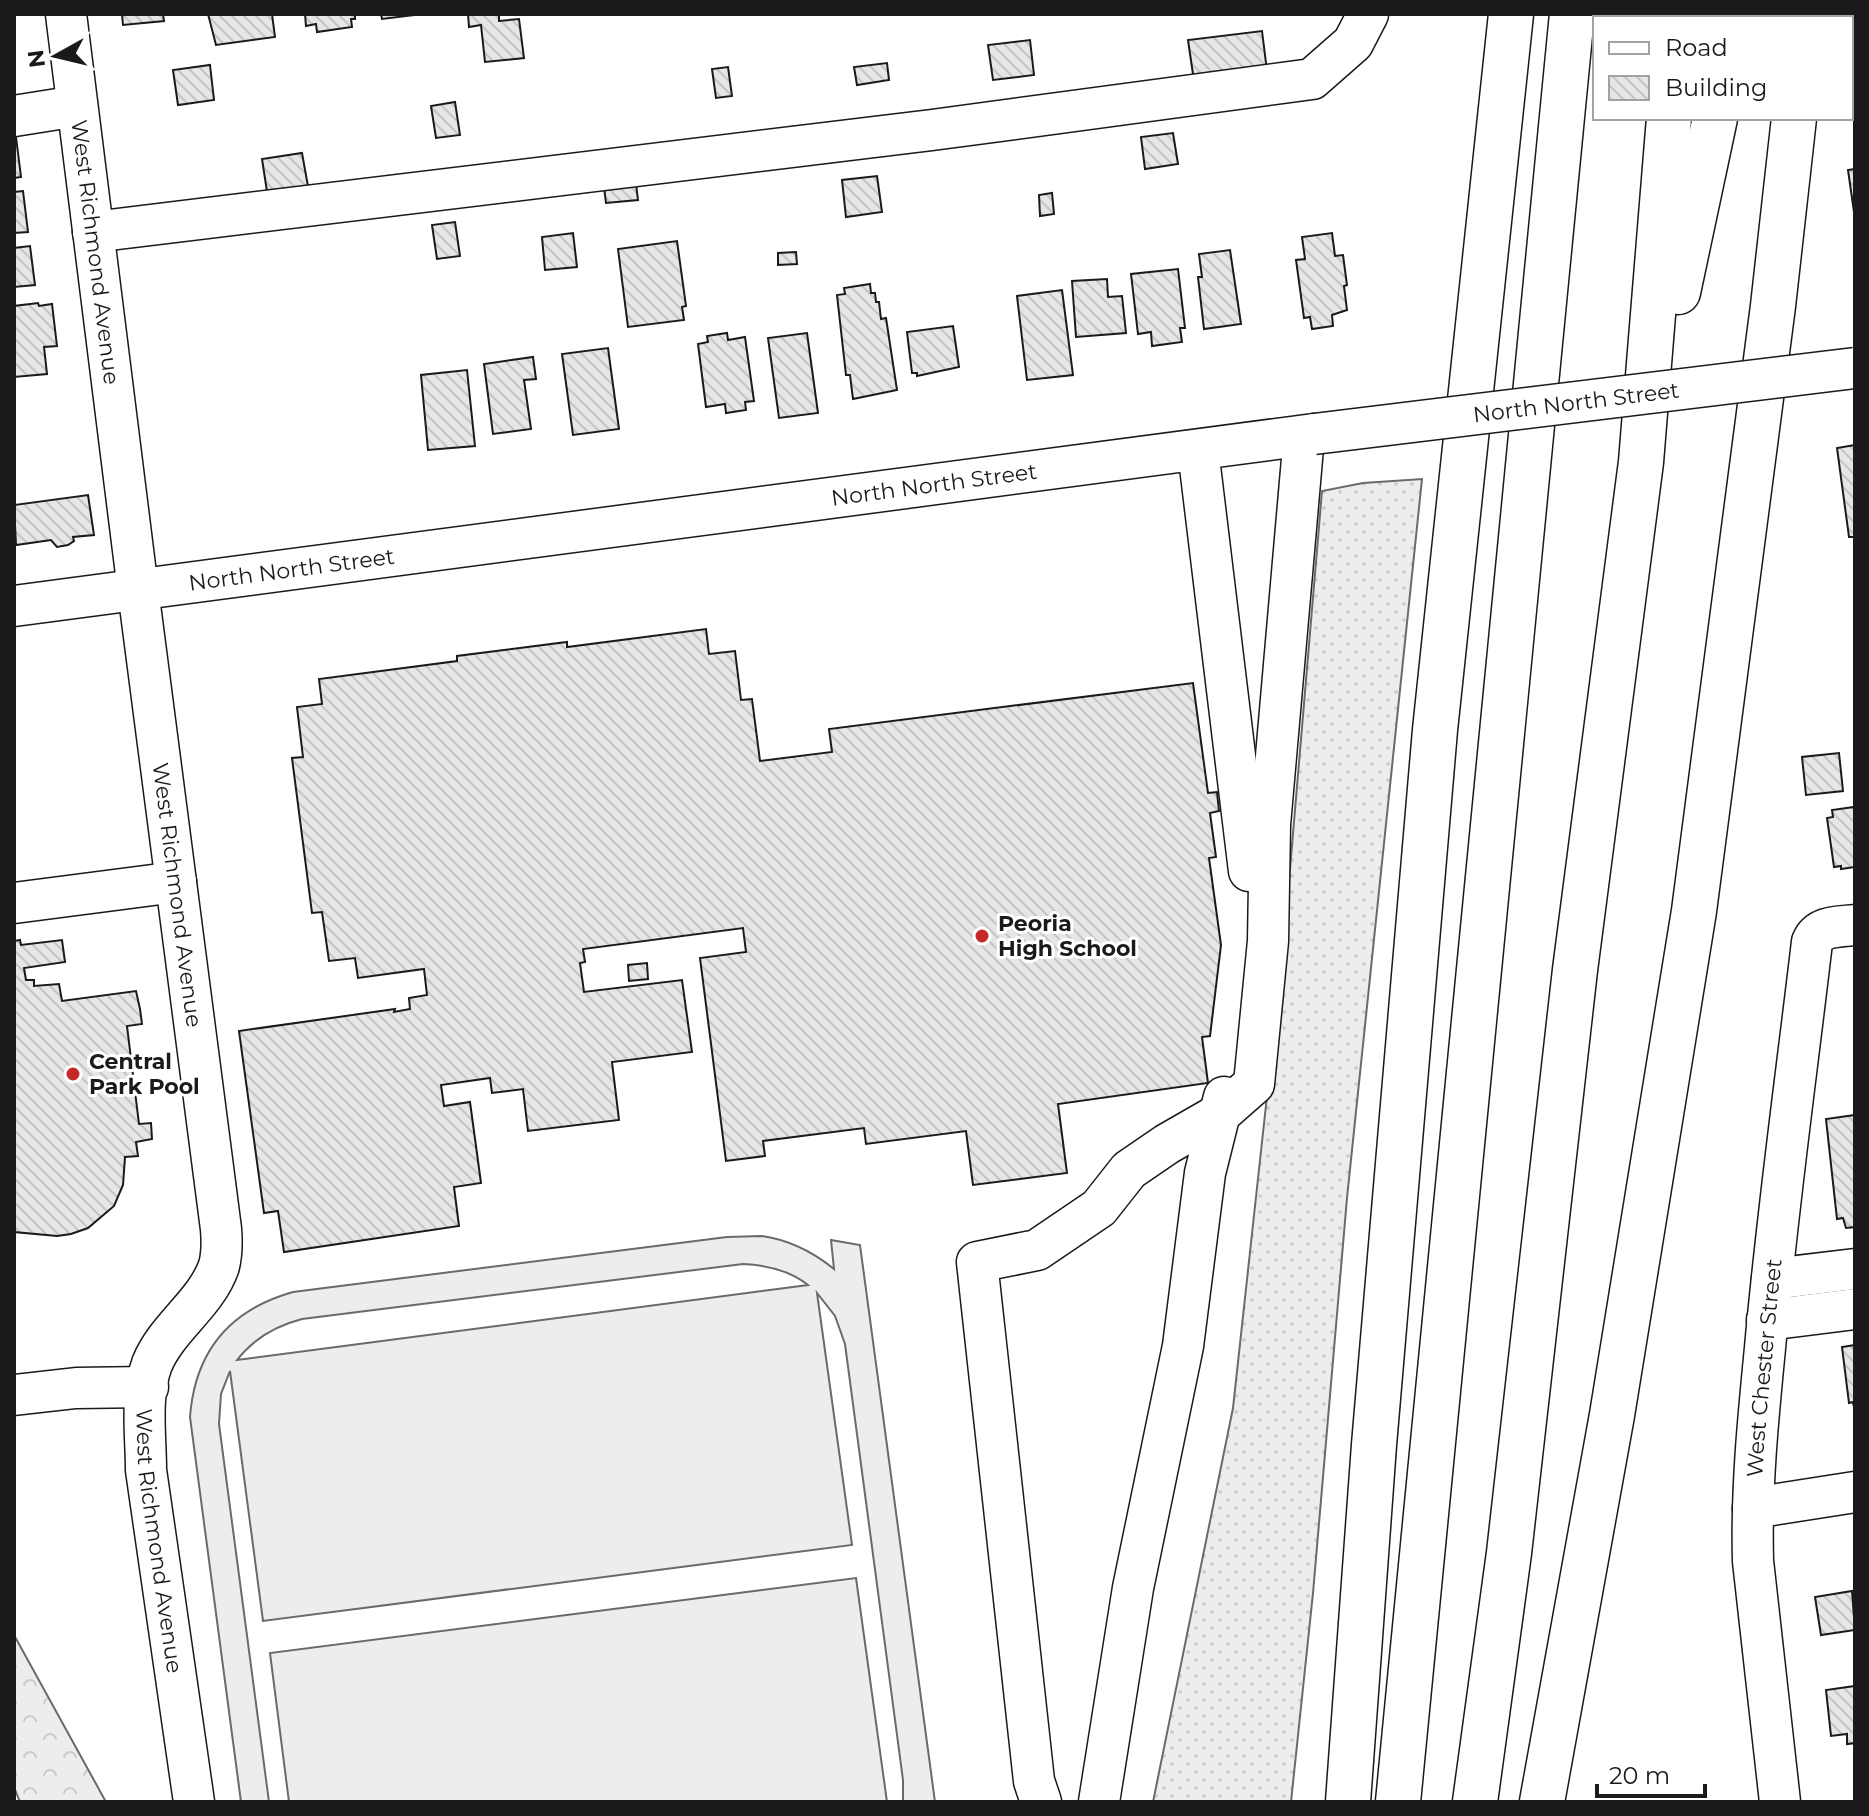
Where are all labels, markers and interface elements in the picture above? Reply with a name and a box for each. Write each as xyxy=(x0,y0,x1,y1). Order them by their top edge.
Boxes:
north arrow xyxy=(16,16,96,96)
legend xyxy=(1593,16,1853,120)
text: Road xyxy=(1665,33,1728,62)
text: N xyxy=(22,48,51,69)
text: Building xyxy=(1665,73,1768,102)
street label: West Richmond Avenue xyxy=(66,118,126,386)
street label: North North Street xyxy=(1471,376,1681,428)
street label: North North Street xyxy=(829,457,1039,511)
street label: North North Street xyxy=(187,542,396,596)
street label: West Richmond Avenue xyxy=(147,761,208,1029)
place label: Peoria High School xyxy=(998,910,1137,962)
marker: Peoria High School xyxy=(973,927,991,945)
place label: Central Park Pool xyxy=(89,1048,200,1100)
marker: Central Park Pool xyxy=(64,1065,82,1083)
street label: West Chester Street xyxy=(1741,1257,1787,1478)
street label: West Richmond Avenue xyxy=(131,1408,189,1675)
scale bar xyxy=(1597,1748,1705,1798)
text: 20 m xyxy=(1609,1761,1670,1790)

